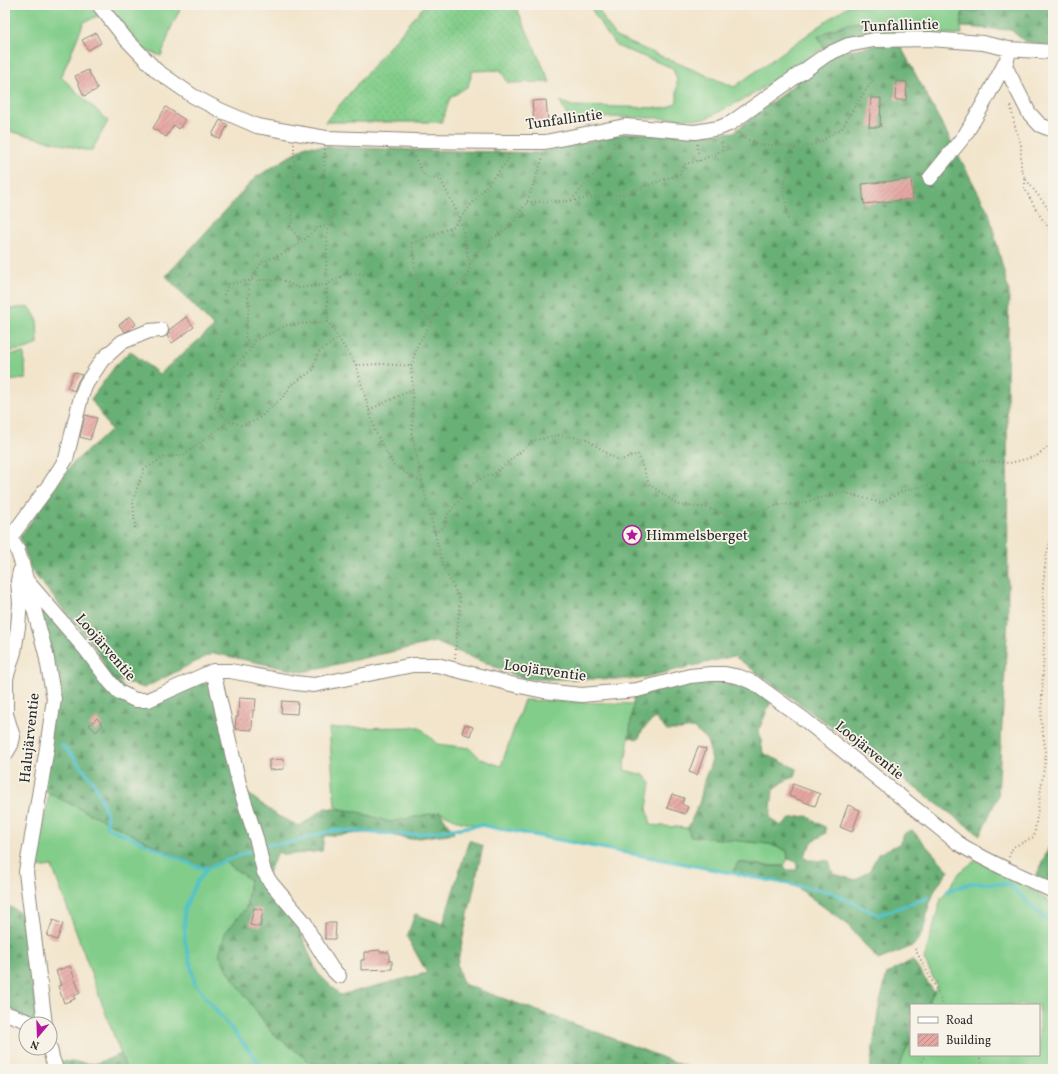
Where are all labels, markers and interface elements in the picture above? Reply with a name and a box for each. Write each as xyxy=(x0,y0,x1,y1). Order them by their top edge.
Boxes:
street label: Tunfallintie xyxy=(861,15,939,38)
street label: Tunfallintie xyxy=(524,105,604,136)
place icon: Himmelsberget xyxy=(621,524,643,546)
place label: Himmelsberget xyxy=(646,526,748,547)
street label: Loojärventie xyxy=(70,610,140,686)
street label: Loojärventie xyxy=(502,655,587,688)
street label: Halujärventie xyxy=(15,692,46,784)
street label: Loojärventie xyxy=(830,717,908,785)
legend xyxy=(910,1004,1040,1056)
text: Road xyxy=(946,1013,973,1029)
north arrow xyxy=(18,1016,58,1056)
text: Building xyxy=(946,1033,991,1049)
text: N xyxy=(29,1036,41,1052)

